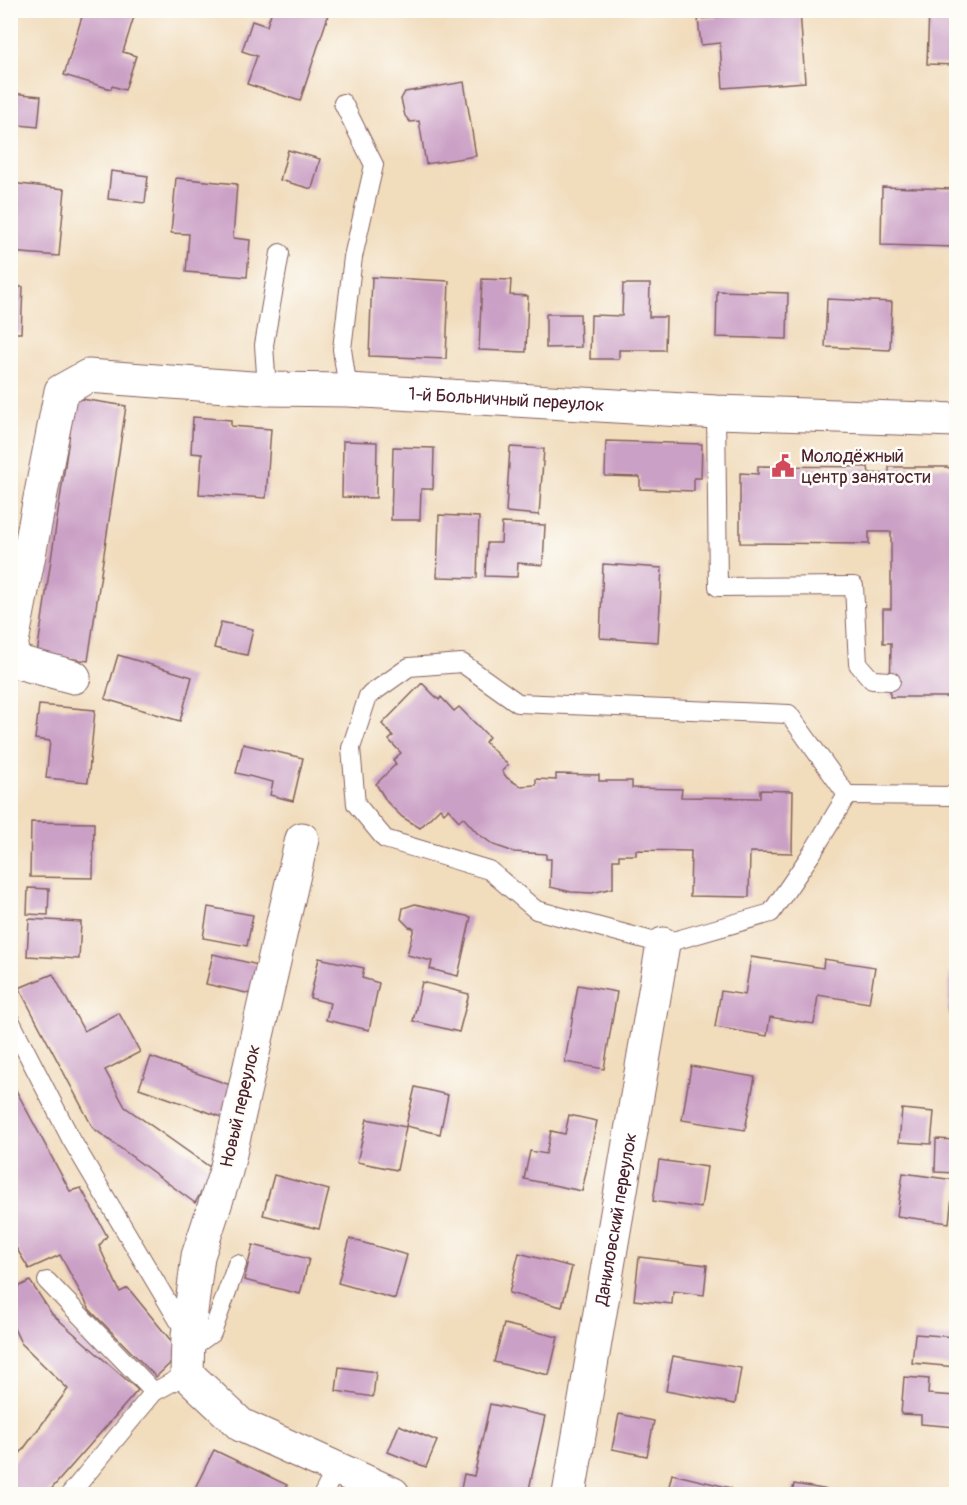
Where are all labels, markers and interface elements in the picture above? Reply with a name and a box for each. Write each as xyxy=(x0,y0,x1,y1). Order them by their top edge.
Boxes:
street label: 1-й Больничный переулок xyxy=(408,383,605,417)
place label: Молодёжный центр занятости xyxy=(801,445,931,489)
public building icon: Молодёжный центр занятости xyxy=(770,453,796,479)
street label: Новый переулок xyxy=(215,1042,266,1170)
street label: Даниловский переулок xyxy=(590,1131,643,1308)

